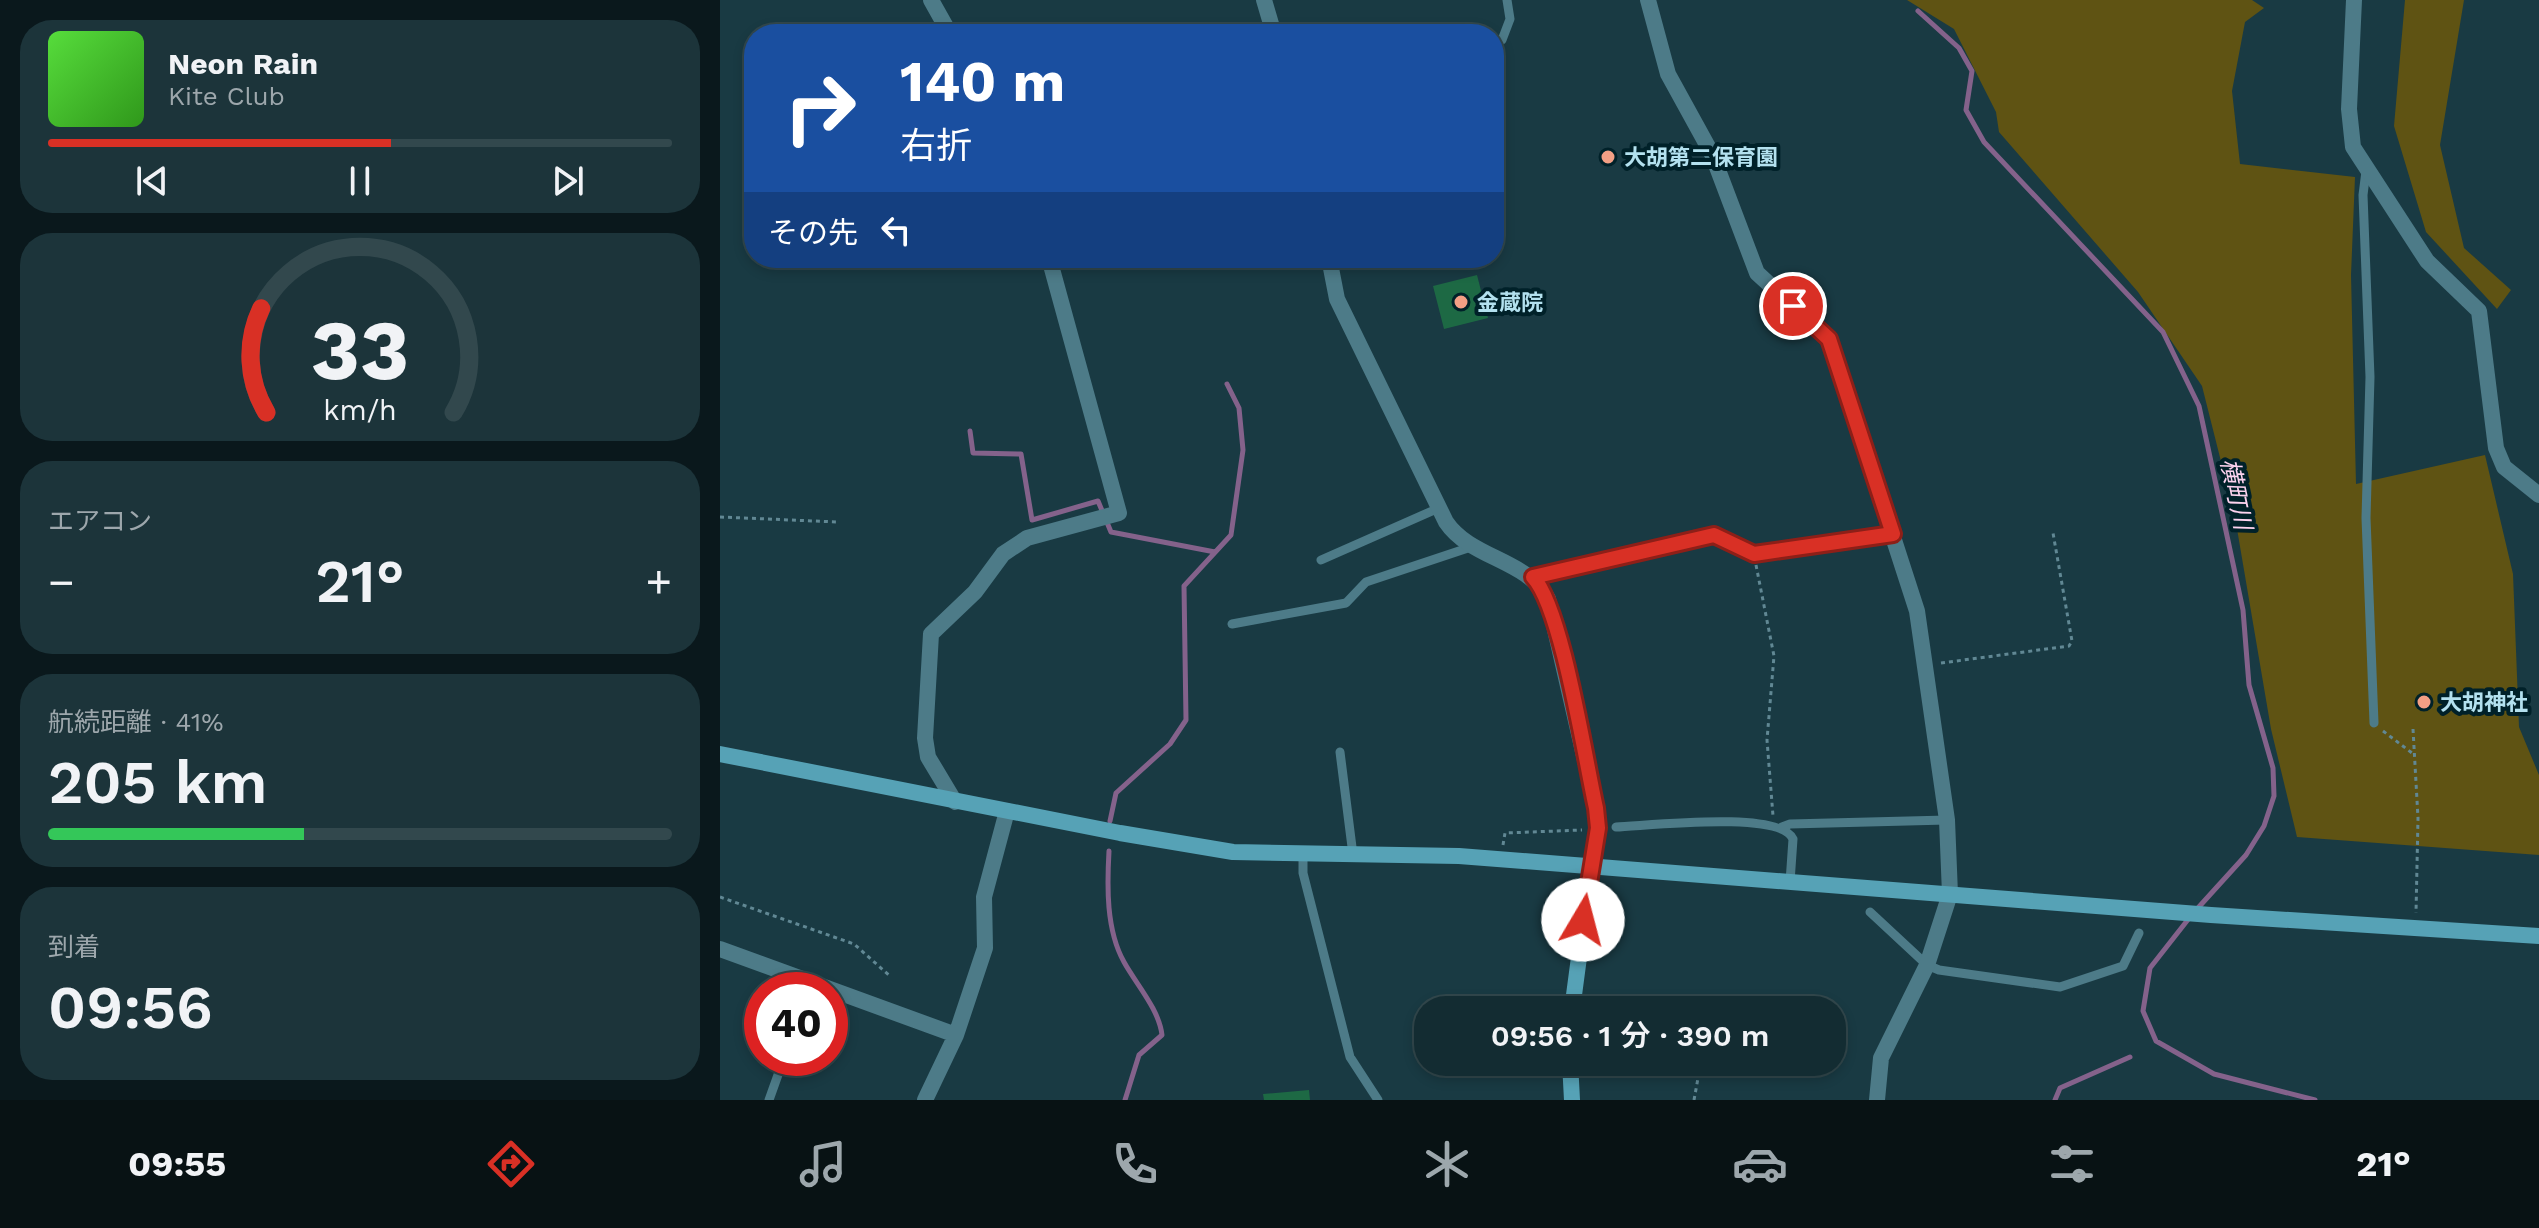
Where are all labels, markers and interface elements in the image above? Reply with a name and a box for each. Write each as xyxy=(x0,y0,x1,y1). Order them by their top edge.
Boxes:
text: Neon Rain xyxy=(168,46,318,81)
text: 140 m xyxy=(900,49,1065,115)
icon: right xyxy=(768,56,872,160)
text: Kite Club xyxy=(168,81,285,111)
text: 右折 xyxy=(900,125,972,167)
place label: 大胡第二保育園 xyxy=(1624,145,1778,170)
marker: 大胡第二保育園 xyxy=(1599,148,1617,166)
icon: previous xyxy=(130,159,174,203)
icon: pause xyxy=(338,159,382,203)
icon: next xyxy=(546,159,590,203)
icon: left xyxy=(874,208,918,252)
text: その先 xyxy=(768,215,858,250)
pin xyxy=(1759,272,1827,340)
icon: arrive xyxy=(1771,284,1815,328)
place label: 金蔵院 xyxy=(1477,290,1543,315)
marker: 金蔵院 xyxy=(1452,293,1470,311)
text: 33 xyxy=(311,302,409,399)
text: km/h xyxy=(323,393,397,427)
water label: 横町川 xyxy=(2215,456,2258,535)
text: エアコン xyxy=(48,506,152,536)
text: 21° xyxy=(315,546,405,617)
text: − xyxy=(48,556,75,608)
text: + xyxy=(645,556,672,608)
place label: 大胡神社 xyxy=(2440,690,2528,715)
marker: 大胡神社 xyxy=(2415,693,2433,711)
text: 航続距離 · 41% xyxy=(48,707,223,737)
text: 205 km xyxy=(48,747,268,818)
position arrow xyxy=(1541,878,1625,962)
text: 到着 xyxy=(48,932,100,962)
text: 09:56 xyxy=(48,972,213,1043)
speed limit sign: 40 xyxy=(744,972,848,1076)
text: 09:56 · 1 分 · 390 m xyxy=(1491,1018,1769,1053)
icon: directions xyxy=(483,1136,539,1192)
icon: music xyxy=(795,1136,851,1192)
icon: phone xyxy=(1107,1136,1163,1192)
icon: climate xyxy=(1419,1136,1475,1192)
icon: car xyxy=(1732,1136,1788,1192)
icon: filters xyxy=(2044,1136,2100,1192)
text: 09:55 xyxy=(128,1143,226,1185)
text: 21° xyxy=(2356,1143,2411,1185)

